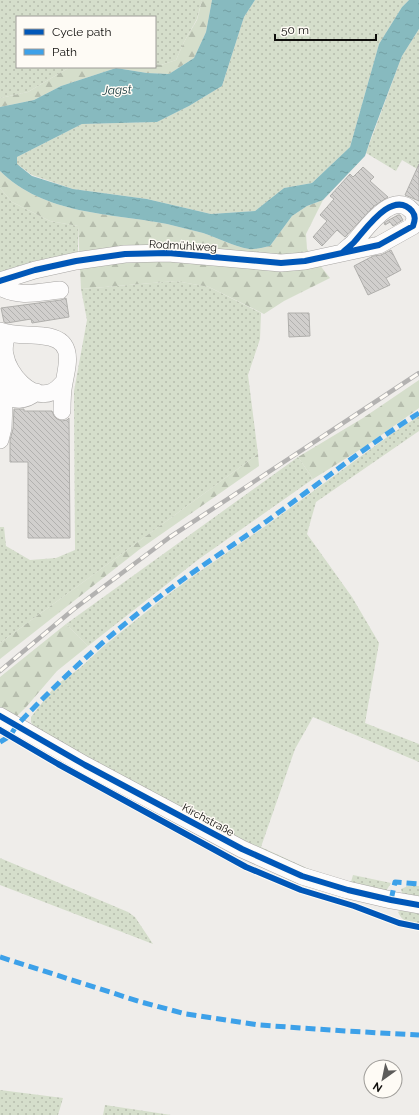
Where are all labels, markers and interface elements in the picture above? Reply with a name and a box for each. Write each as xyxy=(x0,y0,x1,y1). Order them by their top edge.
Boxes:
legend xyxy=(16,16,156,68)
scale bar xyxy=(275,16,376,42)
text: 50 m xyxy=(281,23,309,37)
text: Cycle path xyxy=(52,25,111,39)
text: Path xyxy=(52,45,77,59)
water label: Jagst xyxy=(101,82,132,98)
street label: Rodmühlweg xyxy=(149,238,217,254)
street label: Kirchstraße xyxy=(180,801,237,839)
north arrow xyxy=(363,1059,403,1099)
text: N xyxy=(371,1079,385,1095)

